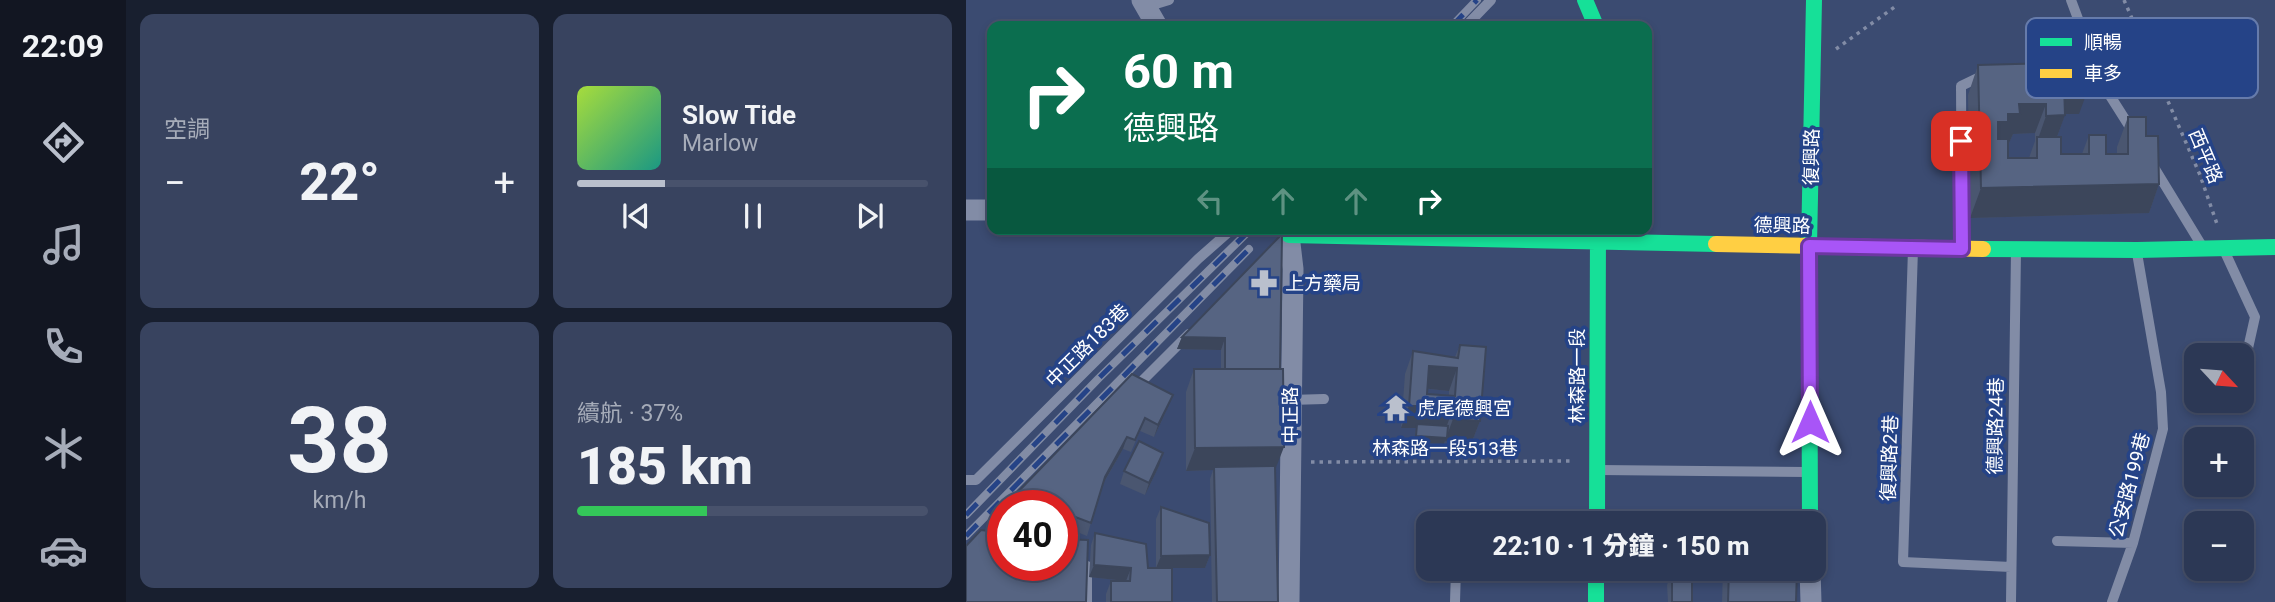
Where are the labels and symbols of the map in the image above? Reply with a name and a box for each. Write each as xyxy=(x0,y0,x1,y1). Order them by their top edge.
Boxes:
legend xyxy=(2026,18,2258,98)
text: 順暢 xyxy=(2084,31,2122,54)
text: 車多 xyxy=(2084,62,2122,85)
pin xyxy=(1931,111,1991,171)
street label: 西平路 xyxy=(2184,125,2227,187)
street label: 復興路 xyxy=(1800,128,1823,186)
street label: 德興路 xyxy=(1753,214,1811,237)
pharmacy icon: 上方藥局 xyxy=(1249,268,1279,298)
place label: 上方藥局 xyxy=(1285,272,1361,295)
street label: 中正路183巷 xyxy=(1041,299,1134,392)
street label: 林森路一段 xyxy=(1566,328,1589,424)
north arrow xyxy=(2184,343,2254,413)
street label: 德興路24巷 xyxy=(1983,377,2008,475)
position arrow xyxy=(1773,385,1847,459)
street label: 中正路 xyxy=(1279,386,1302,444)
temple icon: 虎尾德興宮 xyxy=(1381,393,1411,423)
place label: 虎尾德興宮 xyxy=(1417,397,1512,420)
street label: 復興路2巷 xyxy=(1876,414,1903,502)
street label: 公安路199巷 xyxy=(2104,430,2155,540)
street label: 林森路一段513巷 xyxy=(1372,437,1518,460)
speed limit sign: 40 xyxy=(987,490,1078,581)

